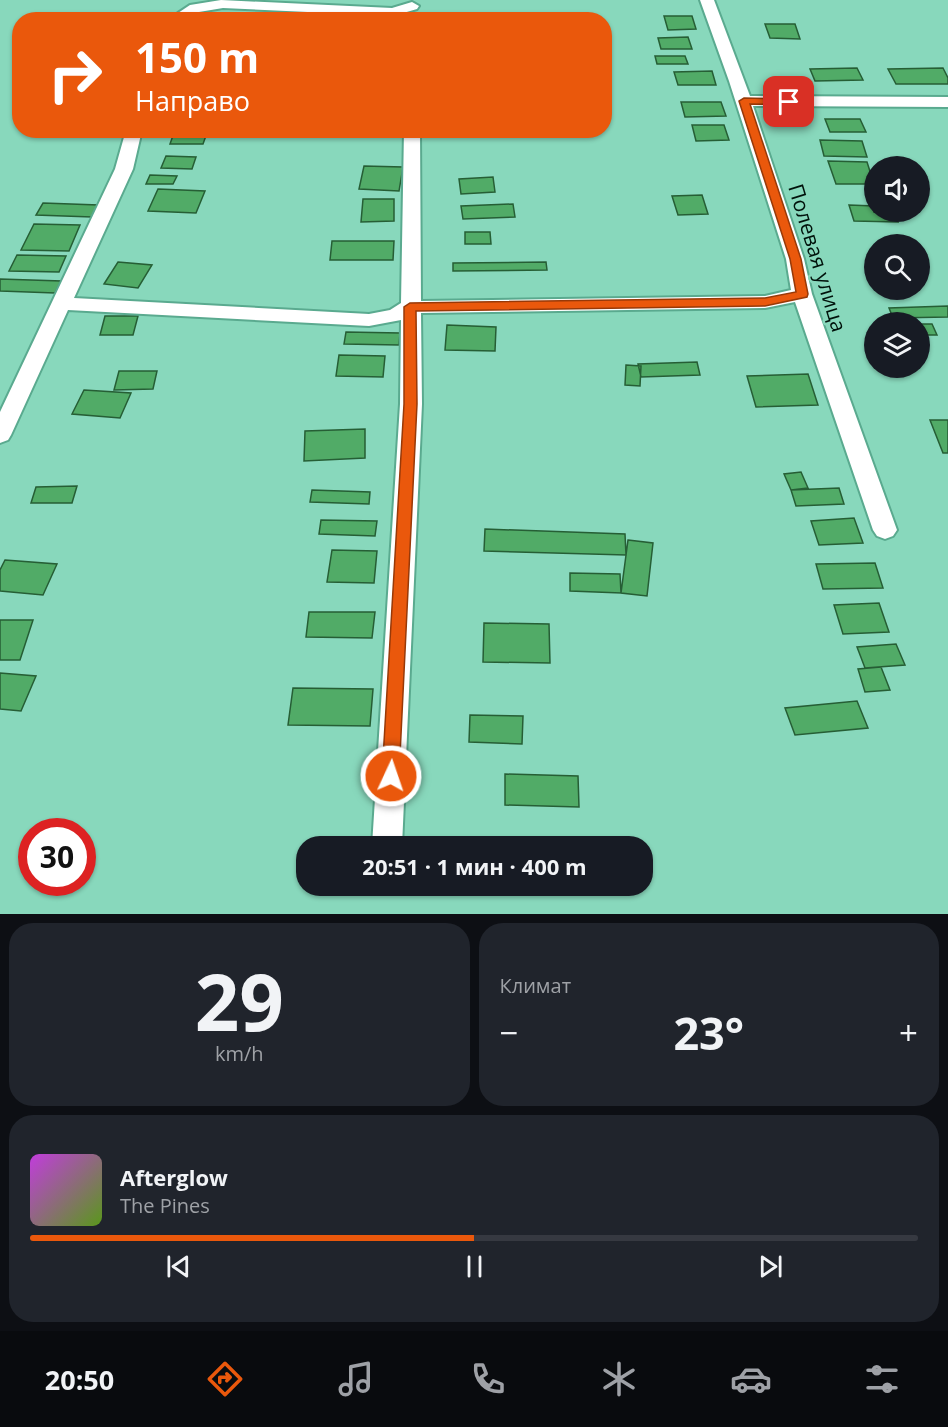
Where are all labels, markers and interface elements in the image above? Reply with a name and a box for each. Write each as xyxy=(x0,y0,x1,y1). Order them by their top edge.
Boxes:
text: 150 m xyxy=(135,28,259,85)
icon: right xyxy=(36,36,114,114)
pin xyxy=(763,76,814,127)
text: Направо xyxy=(135,82,250,119)
icon: arrive xyxy=(772,85,805,118)
map controls xyxy=(864,156,930,378)
button: sound xyxy=(864,156,930,222)
street label: Полевая улица xyxy=(782,180,854,335)
button: search xyxy=(864,234,930,300)
button: layers xyxy=(864,312,930,378)
position arrow xyxy=(359,744,423,808)
speed limit sign: 30 xyxy=(18,818,96,896)
text: 20:51 · 1 мин · 400 m xyxy=(362,851,587,881)
text: 29 xyxy=(195,948,284,1054)
text: Климат xyxy=(500,972,571,999)
text: 23° xyxy=(673,1002,744,1063)
text: − xyxy=(500,1010,518,1055)
text: + xyxy=(899,1010,918,1055)
text: km/h xyxy=(215,1040,264,1067)
text: Afterglow xyxy=(120,1162,228,1192)
text: The Pines xyxy=(120,1192,210,1219)
icon: previous xyxy=(162,1250,195,1283)
icon: pause xyxy=(458,1250,491,1283)
icon: next xyxy=(754,1250,787,1283)
icon: directions xyxy=(204,1358,246,1400)
icon: music xyxy=(335,1358,377,1400)
icon: phone xyxy=(467,1358,509,1400)
icon: climate xyxy=(598,1358,640,1400)
icon: car xyxy=(730,1358,772,1400)
icon: filters xyxy=(861,1358,903,1400)
text: 20:50 xyxy=(45,1361,114,1398)

